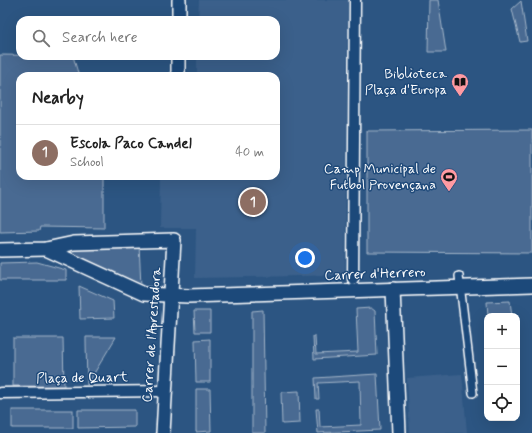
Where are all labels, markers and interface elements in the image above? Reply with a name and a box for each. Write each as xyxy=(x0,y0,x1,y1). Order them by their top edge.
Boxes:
search box xyxy=(16,16,280,60)
icon: search xyxy=(30,27,52,49)
text: Search here xyxy=(62,28,138,48)
place label: Biblioteca Plaça d'Europa xyxy=(365,65,448,99)
library icon: Biblioteca Plaça d'Europa xyxy=(450,72,470,97)
text: Nearby xyxy=(32,87,84,109)
text: Escola Paco Candel xyxy=(70,134,192,154)
text: 1 xyxy=(42,144,48,161)
text: 40 m xyxy=(235,144,264,161)
text: School xyxy=(70,154,104,171)
place label: Camp Municipal de Futbol Provençana xyxy=(324,160,436,194)
sports icon: Camp Municipal de Futbol Provençana xyxy=(439,167,459,192)
pin: 1 xyxy=(240,187,266,217)
your location xyxy=(295,248,315,268)
street label: Carrer d'Herrero xyxy=(324,263,426,285)
street label: Carrer de l'Aprestadora xyxy=(138,266,167,403)
map controls xyxy=(484,313,520,421)
button: + xyxy=(484,313,520,349)
button: − xyxy=(484,349,520,385)
street label: Plaça de Quart xyxy=(36,368,129,388)
button: locate xyxy=(484,385,520,421)

